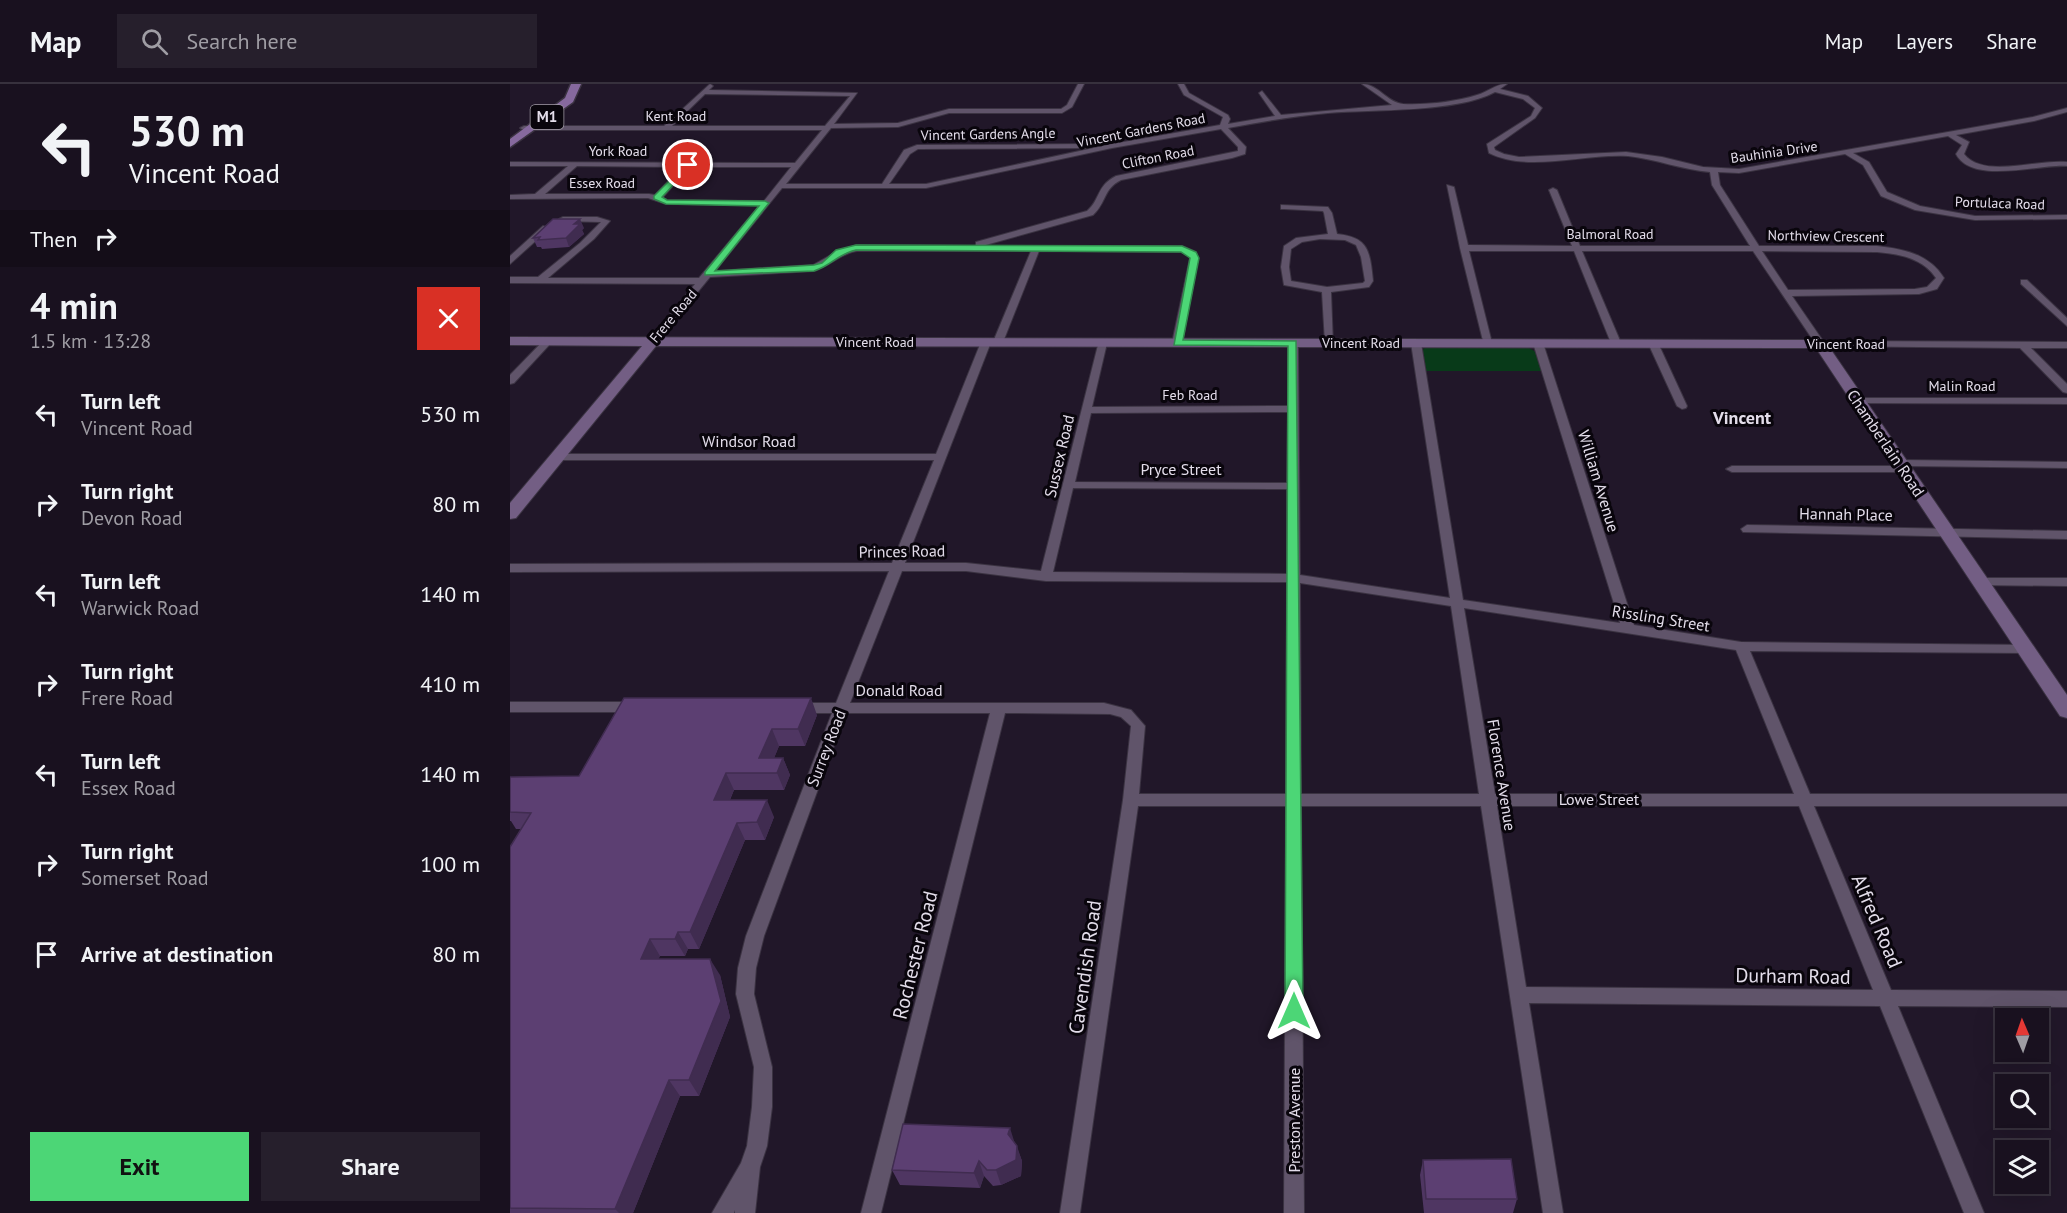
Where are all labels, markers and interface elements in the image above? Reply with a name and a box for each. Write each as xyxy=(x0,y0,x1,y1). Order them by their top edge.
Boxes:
search box xyxy=(117,14,537,68)
text: Map xyxy=(30,23,81,60)
icon: search xyxy=(138,25,171,58)
text: Search here xyxy=(186,27,297,55)
text: Map xyxy=(1825,28,1863,55)
text: Layers xyxy=(1896,28,1953,55)
text: Share xyxy=(1986,28,2037,55)
text: 530 m xyxy=(129,103,245,158)
road number: M1 xyxy=(530,105,564,129)
street label: Kent Road xyxy=(646,107,706,125)
icon: left xyxy=(30,108,108,186)
street label: Vincent Gardens Road xyxy=(1074,109,1207,151)
street label: Vincent Gardens Angle xyxy=(919,124,1056,144)
street label: Bauhinia Drive xyxy=(1729,137,1819,167)
pin xyxy=(662,139,713,190)
street label: Clifton Road xyxy=(1120,141,1196,173)
street label: York Road xyxy=(589,142,647,160)
icon: arrive xyxy=(671,148,704,181)
text: Vincent Road xyxy=(129,156,280,190)
street label: Essex Road xyxy=(569,174,635,192)
street label: Portulaca Road xyxy=(1955,192,2045,214)
icon: right xyxy=(89,222,122,255)
text: Then xyxy=(30,225,77,253)
street label: Balmoral Road xyxy=(1566,225,1654,243)
street label: Northview Crescent xyxy=(1768,226,1885,246)
text: 4 min xyxy=(30,282,118,329)
street label: Frere Road xyxy=(645,286,701,346)
button: close xyxy=(417,287,480,350)
text: 1.5 km · 13:28 xyxy=(30,328,151,354)
street label: Vincent Road xyxy=(835,333,914,351)
street label: Vincent Road xyxy=(1321,334,1400,352)
street label: Vincent Road xyxy=(1806,335,1885,353)
street label: Malin Road xyxy=(1929,377,1995,395)
street label: Feb Road xyxy=(1162,386,1218,404)
street label: Chamberlain Road xyxy=(1843,386,1929,500)
text: Turn left xyxy=(81,387,161,415)
icon: left xyxy=(30,398,63,431)
text: 530 m xyxy=(420,400,480,428)
district label: Vincent xyxy=(1712,406,1772,429)
street label: Sussex Road xyxy=(1040,413,1078,499)
text: Vincent Road xyxy=(81,415,193,441)
street label: William Avenue xyxy=(1574,427,1624,535)
street label: Windsor Road xyxy=(702,431,796,451)
street label: Pryce Street xyxy=(1140,459,1222,479)
text: Turn right xyxy=(81,477,173,505)
icon: right xyxy=(30,488,63,521)
text: 80 m xyxy=(432,490,480,518)
street label: Hannah Place xyxy=(1799,503,1893,525)
text: Devon Road xyxy=(81,505,183,531)
street label: Princes Road xyxy=(858,540,946,562)
text: Turn left xyxy=(81,567,161,595)
icon: left xyxy=(30,578,63,611)
text: 140 m xyxy=(420,580,480,608)
text: Warwick Road xyxy=(81,595,199,621)
street label: Rissling Street xyxy=(1611,600,1712,636)
text: Turn right xyxy=(81,657,173,685)
icon: right xyxy=(30,668,63,701)
text: 410 m xyxy=(420,670,480,698)
street label: Donald Road xyxy=(855,680,943,700)
text: Frere Road xyxy=(81,685,173,711)
street label: Surrey Road xyxy=(802,707,850,789)
street label: Florence Avenue xyxy=(1483,718,1521,832)
text: Turn left xyxy=(81,747,161,775)
icon: left xyxy=(30,758,63,791)
text: 140 m xyxy=(420,760,480,788)
text: Essex Road xyxy=(81,775,176,801)
street label: Lowe Street xyxy=(1559,789,1640,809)
text: Turn right xyxy=(81,837,173,865)
icon: right xyxy=(30,848,63,881)
text: 100 m xyxy=(420,850,480,878)
text: Somerset Road xyxy=(81,865,209,891)
street label: Alfred Road xyxy=(1846,870,1908,972)
street label: Rochester Road xyxy=(886,888,944,1022)
street label: Cavendish Road xyxy=(1063,899,1107,1035)
icon: arrive xyxy=(30,938,63,971)
text: Arrive at destination xyxy=(81,940,273,968)
text: 80 m xyxy=(432,940,480,968)
street label: Durham Road xyxy=(1735,962,1851,990)
position arrow xyxy=(1262,979,1326,1043)
north arrow xyxy=(1995,1008,2049,1062)
map controls xyxy=(1995,1008,2049,1194)
street label: Preston Avenue xyxy=(1284,1068,1304,1173)
button: search xyxy=(1995,1074,2049,1128)
button: Exit xyxy=(30,1132,249,1201)
button: Share xyxy=(261,1132,480,1201)
button: layers xyxy=(1995,1140,2049,1194)

